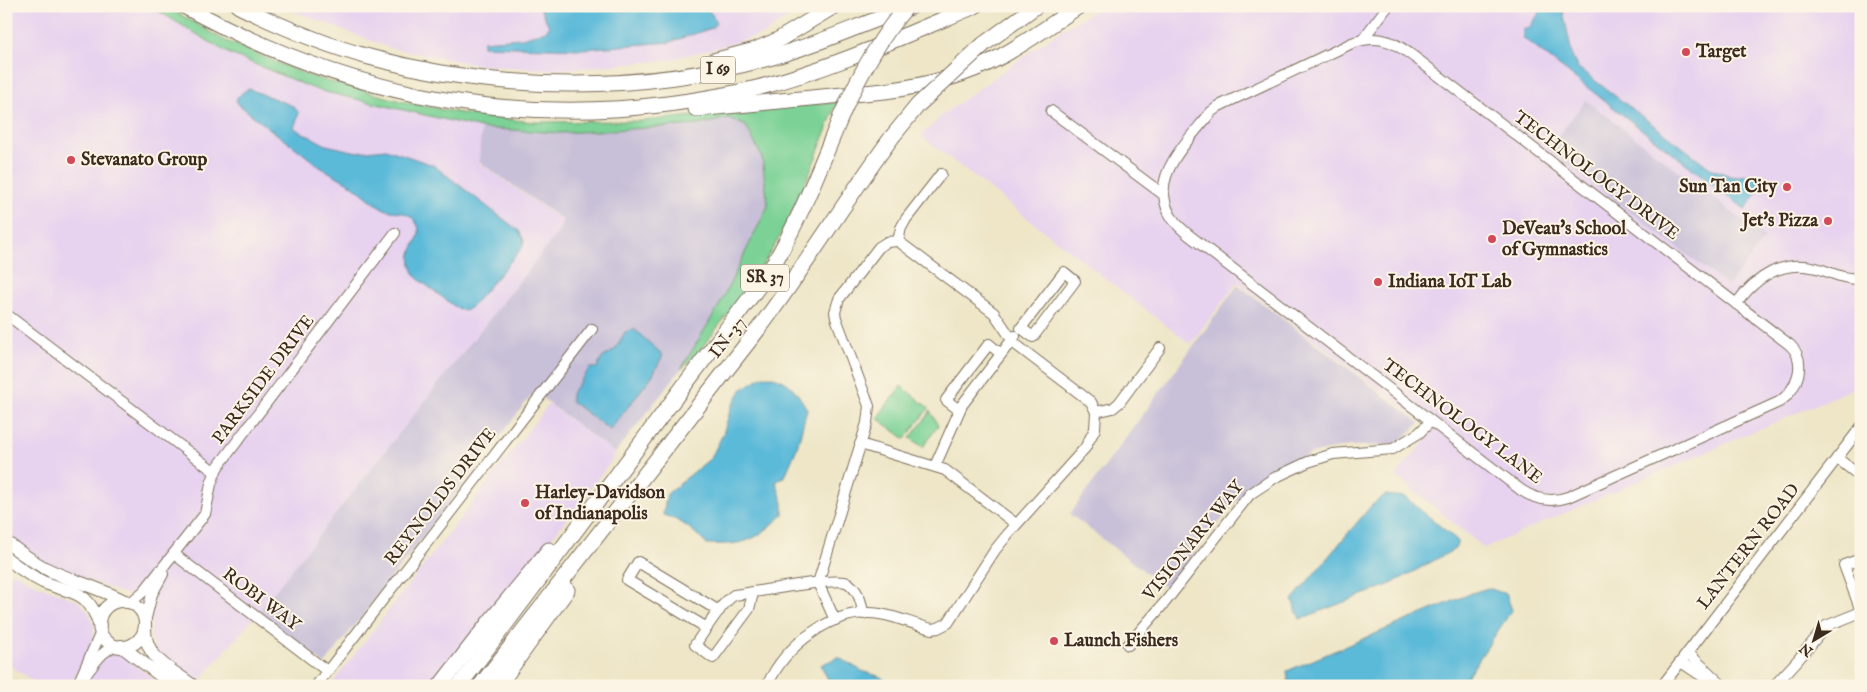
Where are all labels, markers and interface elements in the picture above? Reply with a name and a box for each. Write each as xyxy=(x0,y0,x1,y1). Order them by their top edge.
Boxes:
place label: Target xyxy=(1695,41,1747,64)
marker: Target xyxy=(1680,46,1692,58)
road number: I 69 xyxy=(700,56,736,84)
street label: TECHNOLOGY DRIVE xyxy=(1509,106,1683,246)
place label: Stevanato Group xyxy=(81,149,207,172)
marker: Stevanato Group xyxy=(65,154,77,166)
place label: Sun Tan City xyxy=(1679,176,1778,199)
marker: Sun Tan City xyxy=(1781,181,1793,193)
place label: Jet's Pizza xyxy=(1740,210,1819,233)
marker: Jet's Pizza xyxy=(1822,215,1834,227)
place label: DeVeau's School of Gymnastics xyxy=(1502,218,1627,262)
marker: DeVeau's School of Gymnastics xyxy=(1486,233,1498,245)
road number: SR 37 xyxy=(741,264,789,292)
place label: Indiana IoT Lab xyxy=(1388,271,1512,294)
marker: Indiana IoT Lab xyxy=(1372,276,1384,288)
street label: PARKSIDE DRIVE xyxy=(208,311,320,449)
street label: IN-37 xyxy=(705,312,751,364)
street label: TECHNOLOGY LANE xyxy=(1377,354,1547,490)
street label: REYNOLDS DRIVE xyxy=(380,423,502,571)
street label: VISIONARY WAY xyxy=(1138,476,1250,607)
street label: LANTERN ROAD xyxy=(1693,479,1805,615)
place label: Harley-Davidson of Indianapolis xyxy=(535,482,665,526)
marker: Harley-Davidson of Indianapolis xyxy=(519,497,531,509)
street label: ROBI WAY xyxy=(217,563,305,637)
north arrow xyxy=(1790,614,1840,664)
place label: Launch Fishers xyxy=(1064,630,1179,653)
marker: Launch Fishers xyxy=(1048,635,1060,647)
text: N xyxy=(1796,639,1818,661)

